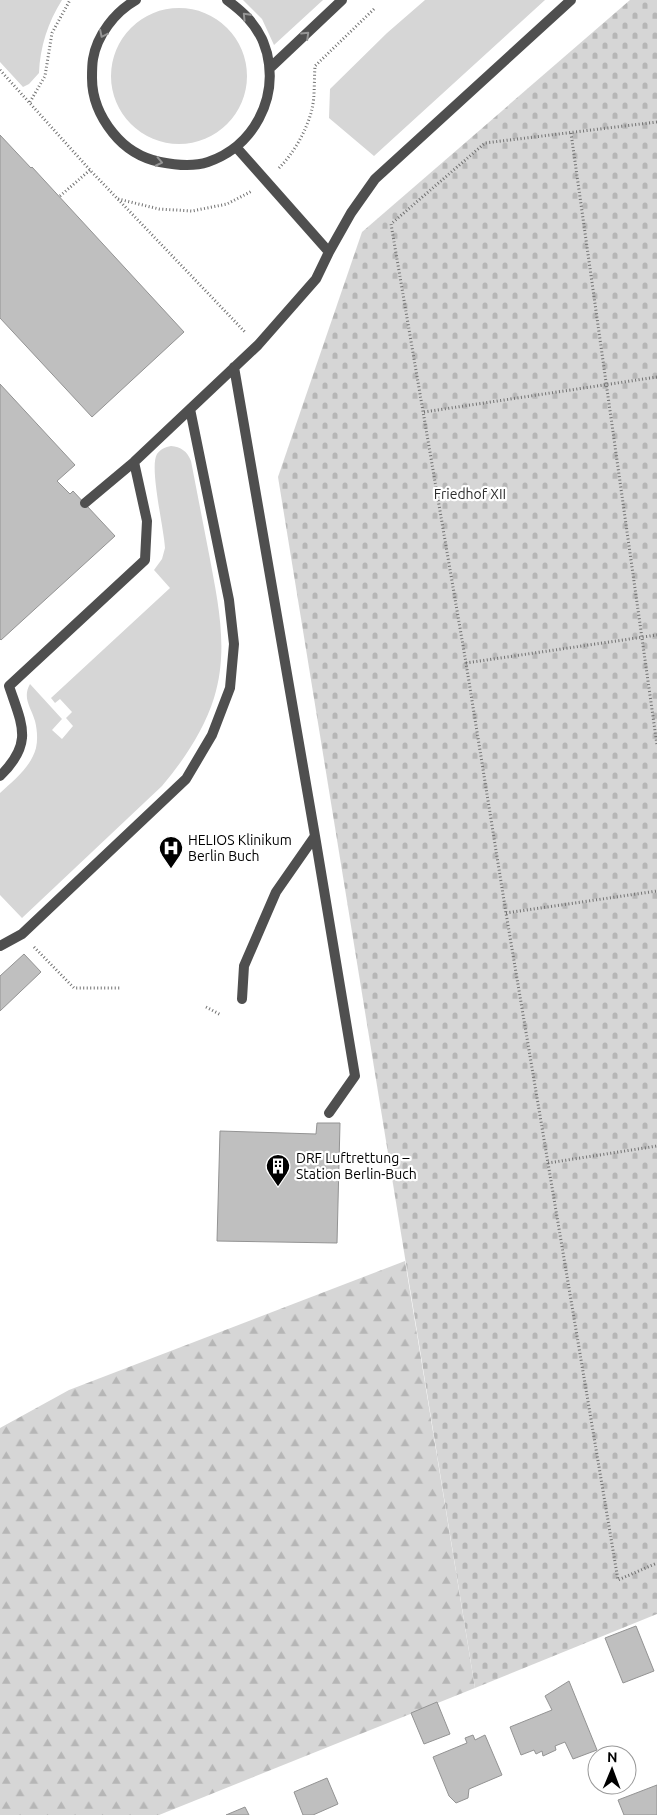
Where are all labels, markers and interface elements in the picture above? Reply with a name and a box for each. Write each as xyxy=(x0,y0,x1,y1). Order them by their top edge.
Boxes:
one-way arrow xyxy=(242,13,251,22)
one-way arrow xyxy=(99,29,109,38)
one-way arrow xyxy=(300,32,309,41)
one-way arrow xyxy=(155,156,164,167)
park label: Friedhof XII xyxy=(434,486,506,502)
place label: HELIOS Klinikum Berlin Buch xyxy=(188,832,292,864)
hospital icon: HELIOS Klinikum Berlin Buch xyxy=(158,835,184,869)
place label: DRF Luftrettung – Station Berlin-Buch xyxy=(296,1150,417,1182)
building icon: DRF Luftrettung – Station Berlin-Buch xyxy=(265,1153,291,1187)
north arrow xyxy=(587,1745,637,1795)
text: N xyxy=(607,1749,618,1765)

